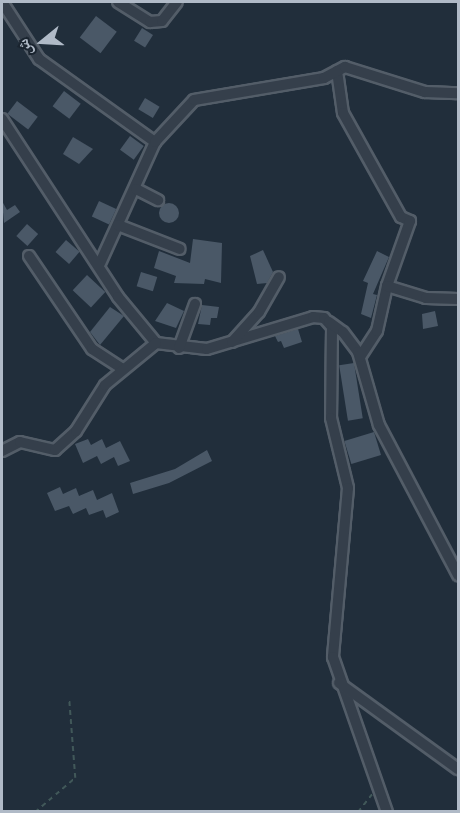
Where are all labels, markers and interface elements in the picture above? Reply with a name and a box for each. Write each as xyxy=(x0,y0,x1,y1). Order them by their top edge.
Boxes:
north arrow xyxy=(12,12,72,72)
text: ش xyxy=(12,36,37,59)

